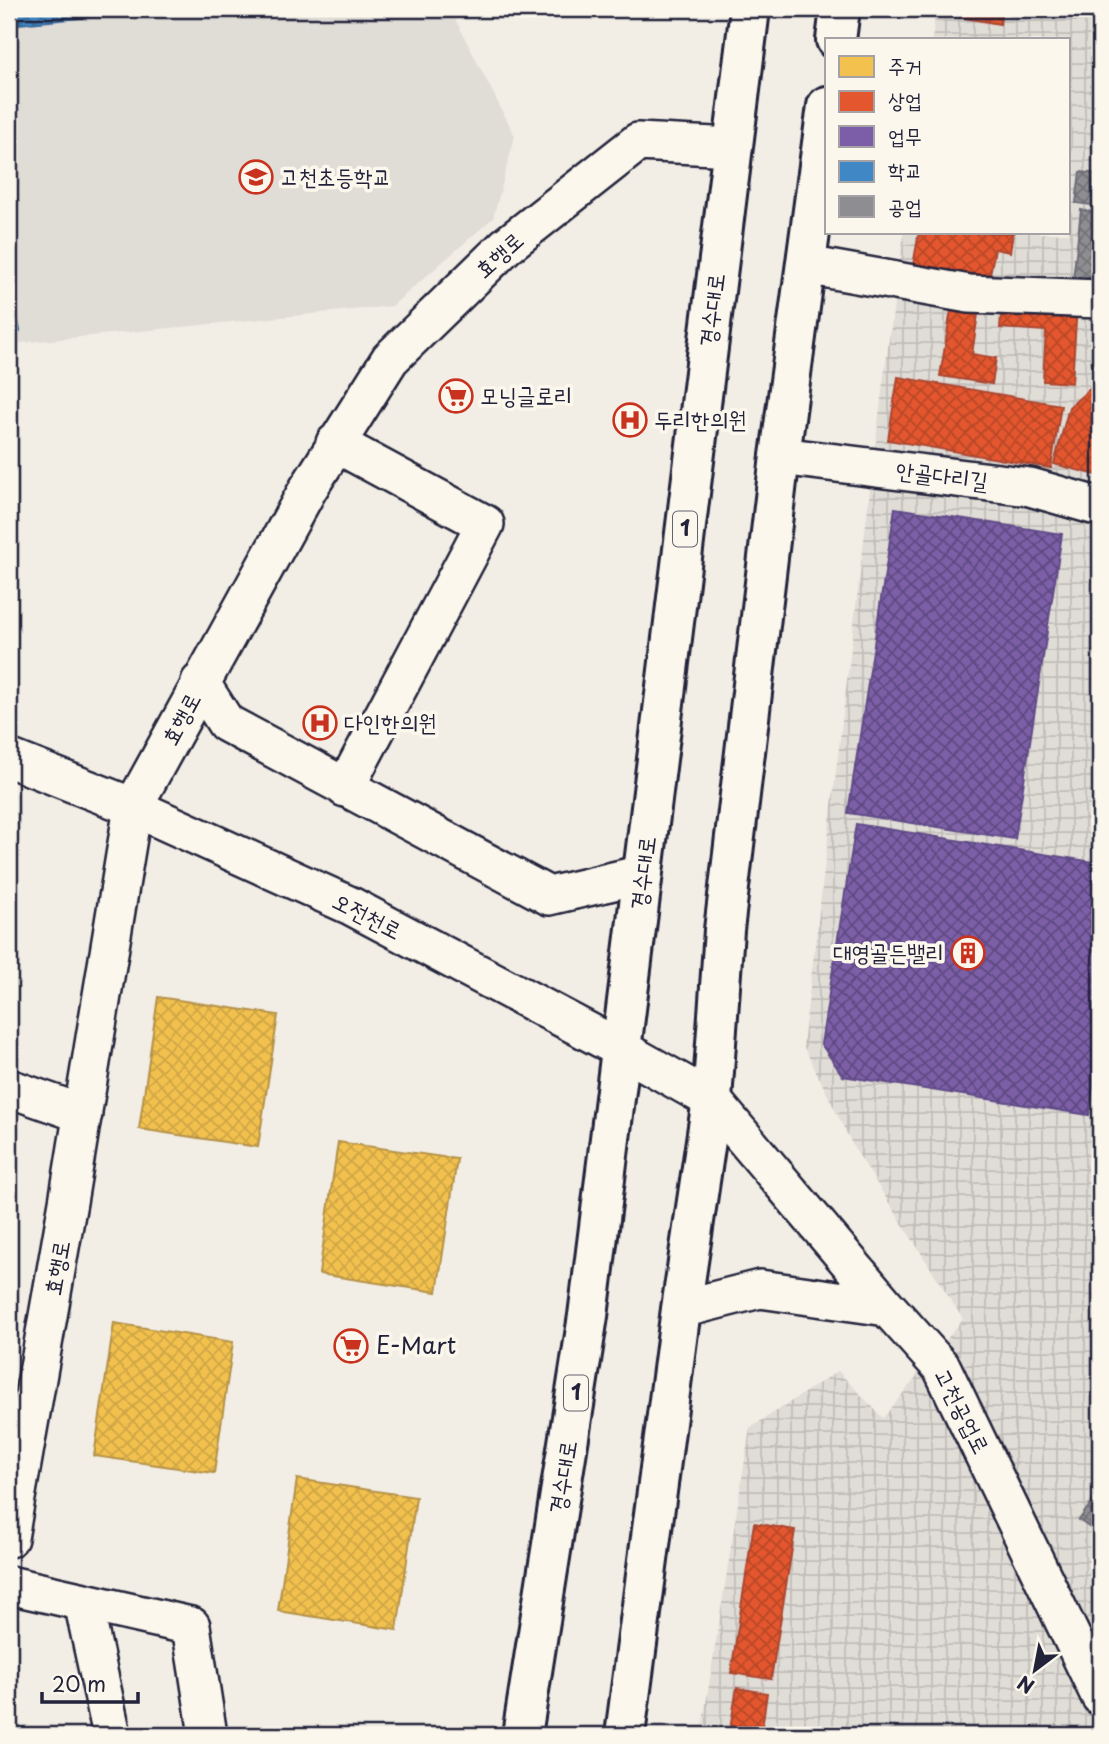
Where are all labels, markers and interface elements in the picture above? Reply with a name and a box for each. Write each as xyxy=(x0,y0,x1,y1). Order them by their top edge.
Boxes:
legend xyxy=(825,38,1070,234)
text: 주거 xyxy=(888,49,922,81)
text: 상업 xyxy=(888,83,922,115)
text: 업무 xyxy=(888,119,922,151)
text: 학교 xyxy=(888,153,922,185)
school or university icon: 고천초등학교 xyxy=(237,158,275,196)
place label: 고천초등학교 xyxy=(280,158,391,193)
text: 공업 xyxy=(888,189,922,221)
street label: 효행로 xyxy=(466,222,530,285)
street label: 경수대로 xyxy=(689,271,732,349)
supermarket icon: 모닝글로리 xyxy=(437,377,475,415)
place label: 모닝글로리 xyxy=(480,377,573,412)
hospital icon: 두리한의원 xyxy=(611,401,649,439)
place label: 두리한의원 xyxy=(654,401,747,436)
street label: 안골다리길 xyxy=(894,452,990,498)
road number: 1 xyxy=(673,512,697,546)
street label: 효행로 xyxy=(151,686,208,751)
hospital icon: 다인한의원 xyxy=(301,704,339,742)
place label: 다인한의원 xyxy=(344,704,437,739)
street label: 경수대로 xyxy=(620,834,663,912)
street label: 오전천로 xyxy=(327,882,409,947)
place label: 대영골든밸리 xyxy=(833,934,944,969)
building icon: 대영골든밸리 xyxy=(949,934,987,972)
street label: 효행로 xyxy=(33,1237,78,1298)
supermarket icon: E-Mart xyxy=(332,1327,370,1365)
place label: E-Mart xyxy=(376,1327,456,1362)
street label: 고천공업로 xyxy=(927,1361,1000,1459)
road number: 1 xyxy=(564,1376,588,1410)
street label: 경수대로 xyxy=(538,1437,585,1516)
north arrow xyxy=(1000,1636,1070,1706)
scale bar xyxy=(42,1660,138,1704)
text: 20 m xyxy=(52,1667,106,1699)
text: N xyxy=(1012,1669,1039,1701)

